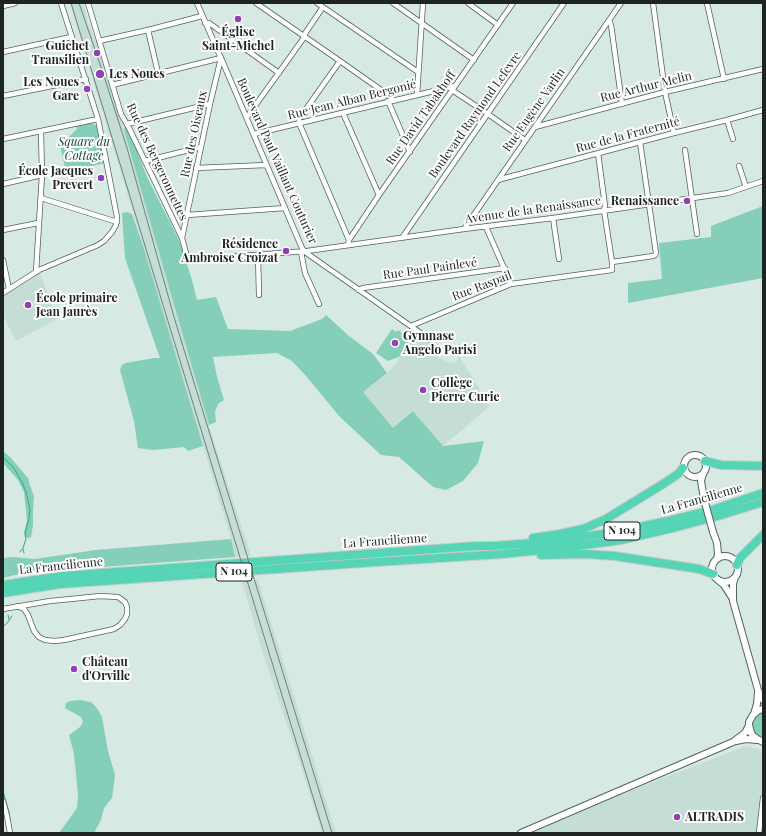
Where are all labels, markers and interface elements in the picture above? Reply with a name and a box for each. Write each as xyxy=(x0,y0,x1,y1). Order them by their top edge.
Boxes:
marker: Église Saint-Michel xyxy=(233,14,243,24)
place label: Église Saint-Michel xyxy=(202,25,274,53)
place label: Guichet Transilien xyxy=(32,39,89,67)
marker: Guichet Transilien xyxy=(92,48,102,58)
street label: Boulevard Raymond Lefevre xyxy=(426,49,524,181)
street label: Rue Eugène Varlin xyxy=(500,65,568,155)
place label: Les Noues xyxy=(109,67,165,81)
marker: Les Noues xyxy=(94,68,106,80)
street label: Rue David Tabakhoff xyxy=(383,68,459,168)
street label: Rue Arthur Melin xyxy=(599,69,693,105)
place label: Les Noues Gare xyxy=(23,75,79,103)
street label: Boulevard Paul Vaillant Couturier xyxy=(234,76,320,246)
street label: Rue Jean Alban Bergonié xyxy=(286,77,418,123)
marker: Les Noues Gare xyxy=(82,84,92,94)
street label: Rue des Oiseaux xyxy=(178,89,210,179)
street label: Rue des Bergeronnettes xyxy=(123,101,191,223)
street label: Rue de la Fraternité xyxy=(574,114,682,156)
park label: Square du Cottage xyxy=(58,135,110,163)
place label: École Jacques Prevert xyxy=(18,164,93,192)
marker: École Jacques Prevert xyxy=(96,173,106,183)
street label: Avenue de la Renaissance xyxy=(464,193,602,227)
place label: Renaissance xyxy=(611,194,679,208)
marker: Renaissance xyxy=(682,196,692,206)
place label: Résidence Ambroise Croizat xyxy=(181,237,278,265)
marker: Résidence Ambroise Croizat xyxy=(281,246,291,256)
street label: Rue Paul Painlevé xyxy=(382,255,478,283)
street label: Rue Raspail xyxy=(450,268,514,304)
place label: École primaire Jean Jaurès xyxy=(36,291,118,319)
marker: École primaire Jean Jaurès xyxy=(23,300,33,310)
place label: Gymnase Angelo Parisi xyxy=(403,329,476,357)
marker: Gymnase Angelo Parisi xyxy=(390,338,400,348)
place label: Collège Pierre Curie xyxy=(431,376,499,404)
marker: Collège Pierre Curie xyxy=(418,385,428,395)
street label: La Francilienne xyxy=(660,480,744,518)
road number: N 104 xyxy=(604,522,640,540)
street label: La Francilienne xyxy=(343,531,427,551)
street label: La Francilienne xyxy=(18,554,104,578)
road number: N 104 xyxy=(216,563,252,581)
place label: Château d'Orville xyxy=(82,655,130,683)
marker: Château d'Orville xyxy=(69,664,79,674)
place label: ALTRADIS xyxy=(685,810,744,824)
marker: ALTRADIS xyxy=(672,812,682,822)

